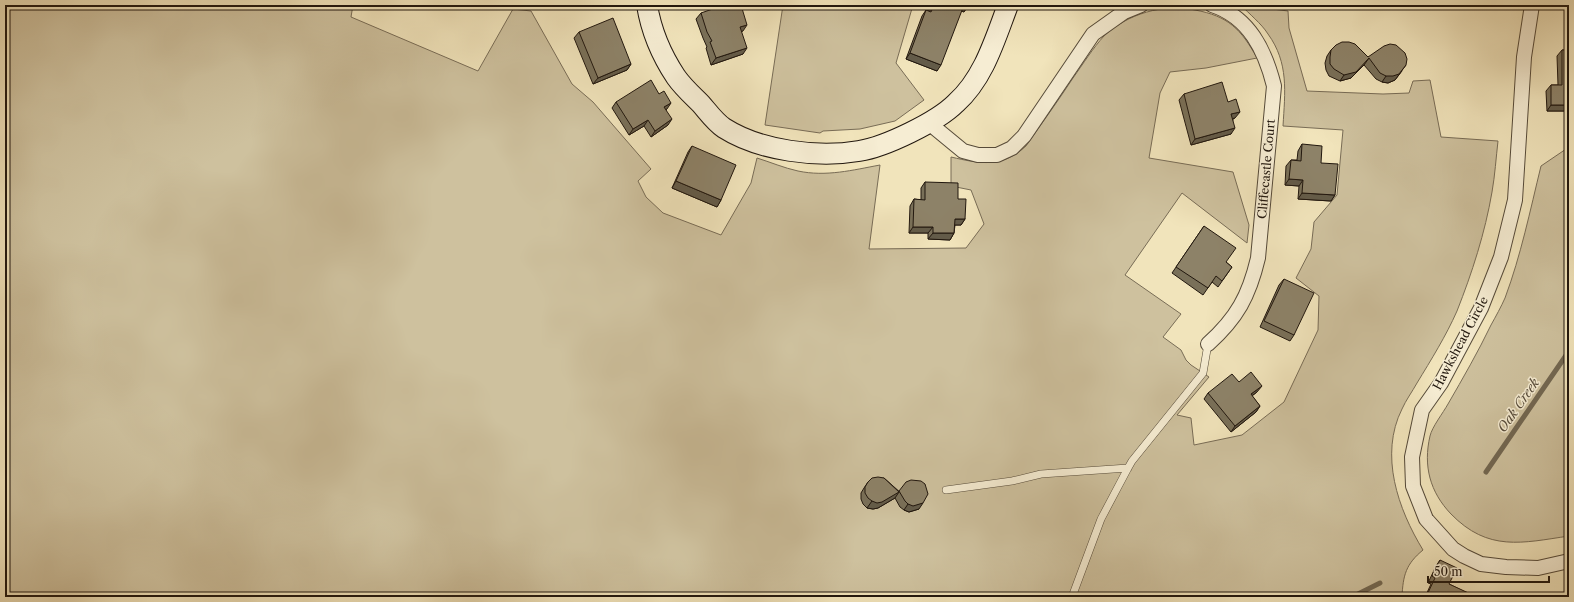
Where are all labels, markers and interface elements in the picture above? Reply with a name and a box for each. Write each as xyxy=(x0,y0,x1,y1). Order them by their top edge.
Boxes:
street label: Cliffecastle Court xyxy=(1254,118,1278,220)
street label: Hawkshead Circle xyxy=(1429,293,1491,392)
water label: Oak Creek xyxy=(1494,375,1542,435)
scale bar xyxy=(1428,558,1549,584)
text: 50 m xyxy=(1434,564,1463,579)

